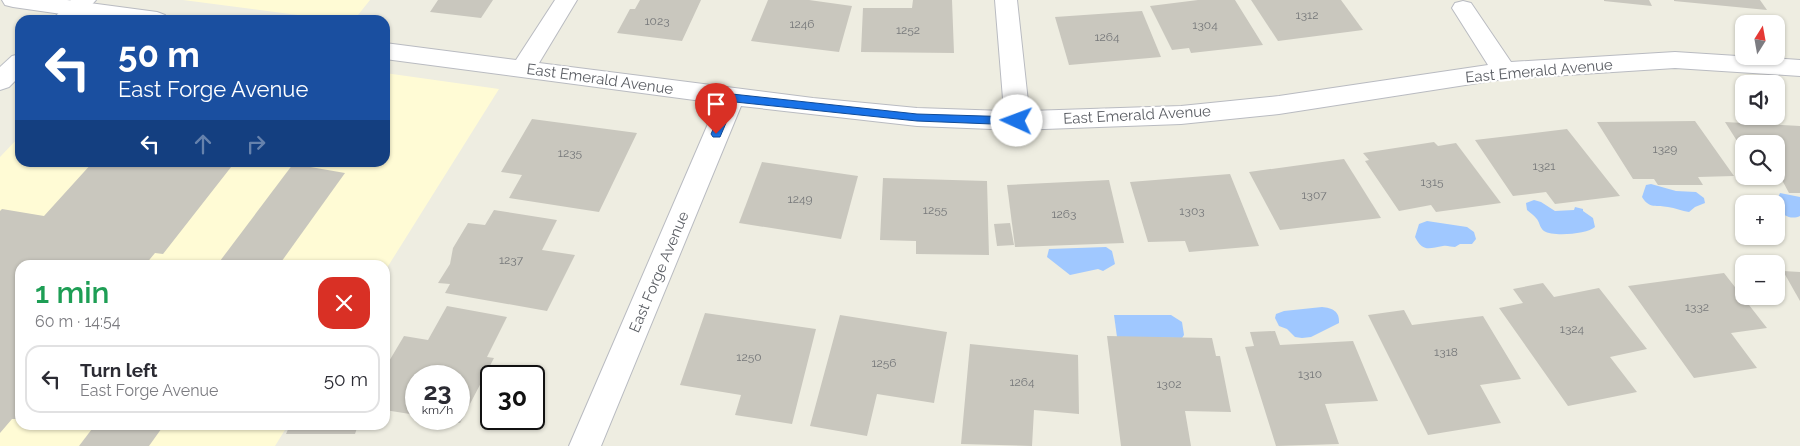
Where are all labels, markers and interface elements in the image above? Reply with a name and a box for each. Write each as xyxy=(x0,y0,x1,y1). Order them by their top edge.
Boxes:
house number: 1312 xyxy=(1296,8,1318,22)
house number: 1023 xyxy=(644,14,670,28)
north arrow xyxy=(1735,15,1785,65)
map controls xyxy=(1735,15,1785,305)
house number: 1246 xyxy=(789,17,815,31)
house number: 1304 xyxy=(1192,18,1218,32)
house number: 1252 xyxy=(896,23,920,37)
house number: 1264 xyxy=(1094,30,1120,44)
text: 50 m xyxy=(118,34,200,75)
icon: left xyxy=(35,35,100,100)
street label: East Emerald Avenue xyxy=(1465,56,1614,86)
street label: East Emerald Avenue xyxy=(526,60,675,98)
button: sound xyxy=(1735,75,1785,125)
text: East Forge Avenue xyxy=(118,76,308,102)
pin xyxy=(695,83,737,134)
icon: arrive xyxy=(702,90,730,118)
position arrow xyxy=(990,94,1042,146)
street label: East Emerald Avenue xyxy=(1063,102,1211,128)
icon: left xyxy=(136,130,164,158)
icon: ahead xyxy=(189,130,217,158)
icon: right xyxy=(242,130,270,158)
button: search xyxy=(1735,135,1785,185)
house number: 1329 xyxy=(1653,142,1677,156)
house number: 1235 xyxy=(558,146,583,160)
house number: 1321 xyxy=(1533,159,1555,173)
house number: 1315 xyxy=(1420,175,1444,189)
house number: 1307 xyxy=(1301,188,1327,202)
house number: 1249 xyxy=(788,192,812,206)
button: + xyxy=(1735,195,1785,245)
house number: 1255 xyxy=(923,203,948,217)
house number: 1303 xyxy=(1179,204,1205,218)
house number: 1263 xyxy=(1051,207,1077,221)
street label: East Forge Avenue xyxy=(625,209,693,335)
house number: 1237 xyxy=(499,253,524,267)
button: − xyxy=(1735,255,1785,305)
text: 1 min xyxy=(35,275,110,310)
button: close xyxy=(318,277,370,329)
house number: 1332 xyxy=(1685,300,1709,314)
text: 60 m · 14:54 xyxy=(35,312,120,331)
house number: 1324 xyxy=(1560,322,1585,336)
house number: 1318 xyxy=(1434,345,1458,359)
house number: 1250 xyxy=(736,350,762,364)
house number: 1256 xyxy=(871,356,897,370)
text: Turn left xyxy=(80,359,157,381)
icon: left xyxy=(37,365,65,393)
speed limit sign: 30 xyxy=(480,365,545,430)
house number: 1310 xyxy=(1298,367,1322,381)
text: 50 m xyxy=(324,368,368,390)
house number: 1264 xyxy=(1009,375,1035,389)
text: 23 xyxy=(423,376,452,406)
house number: 1302 xyxy=(1156,377,1182,391)
text: East Forge Avenue xyxy=(80,381,218,400)
text: km/h xyxy=(422,403,453,417)

